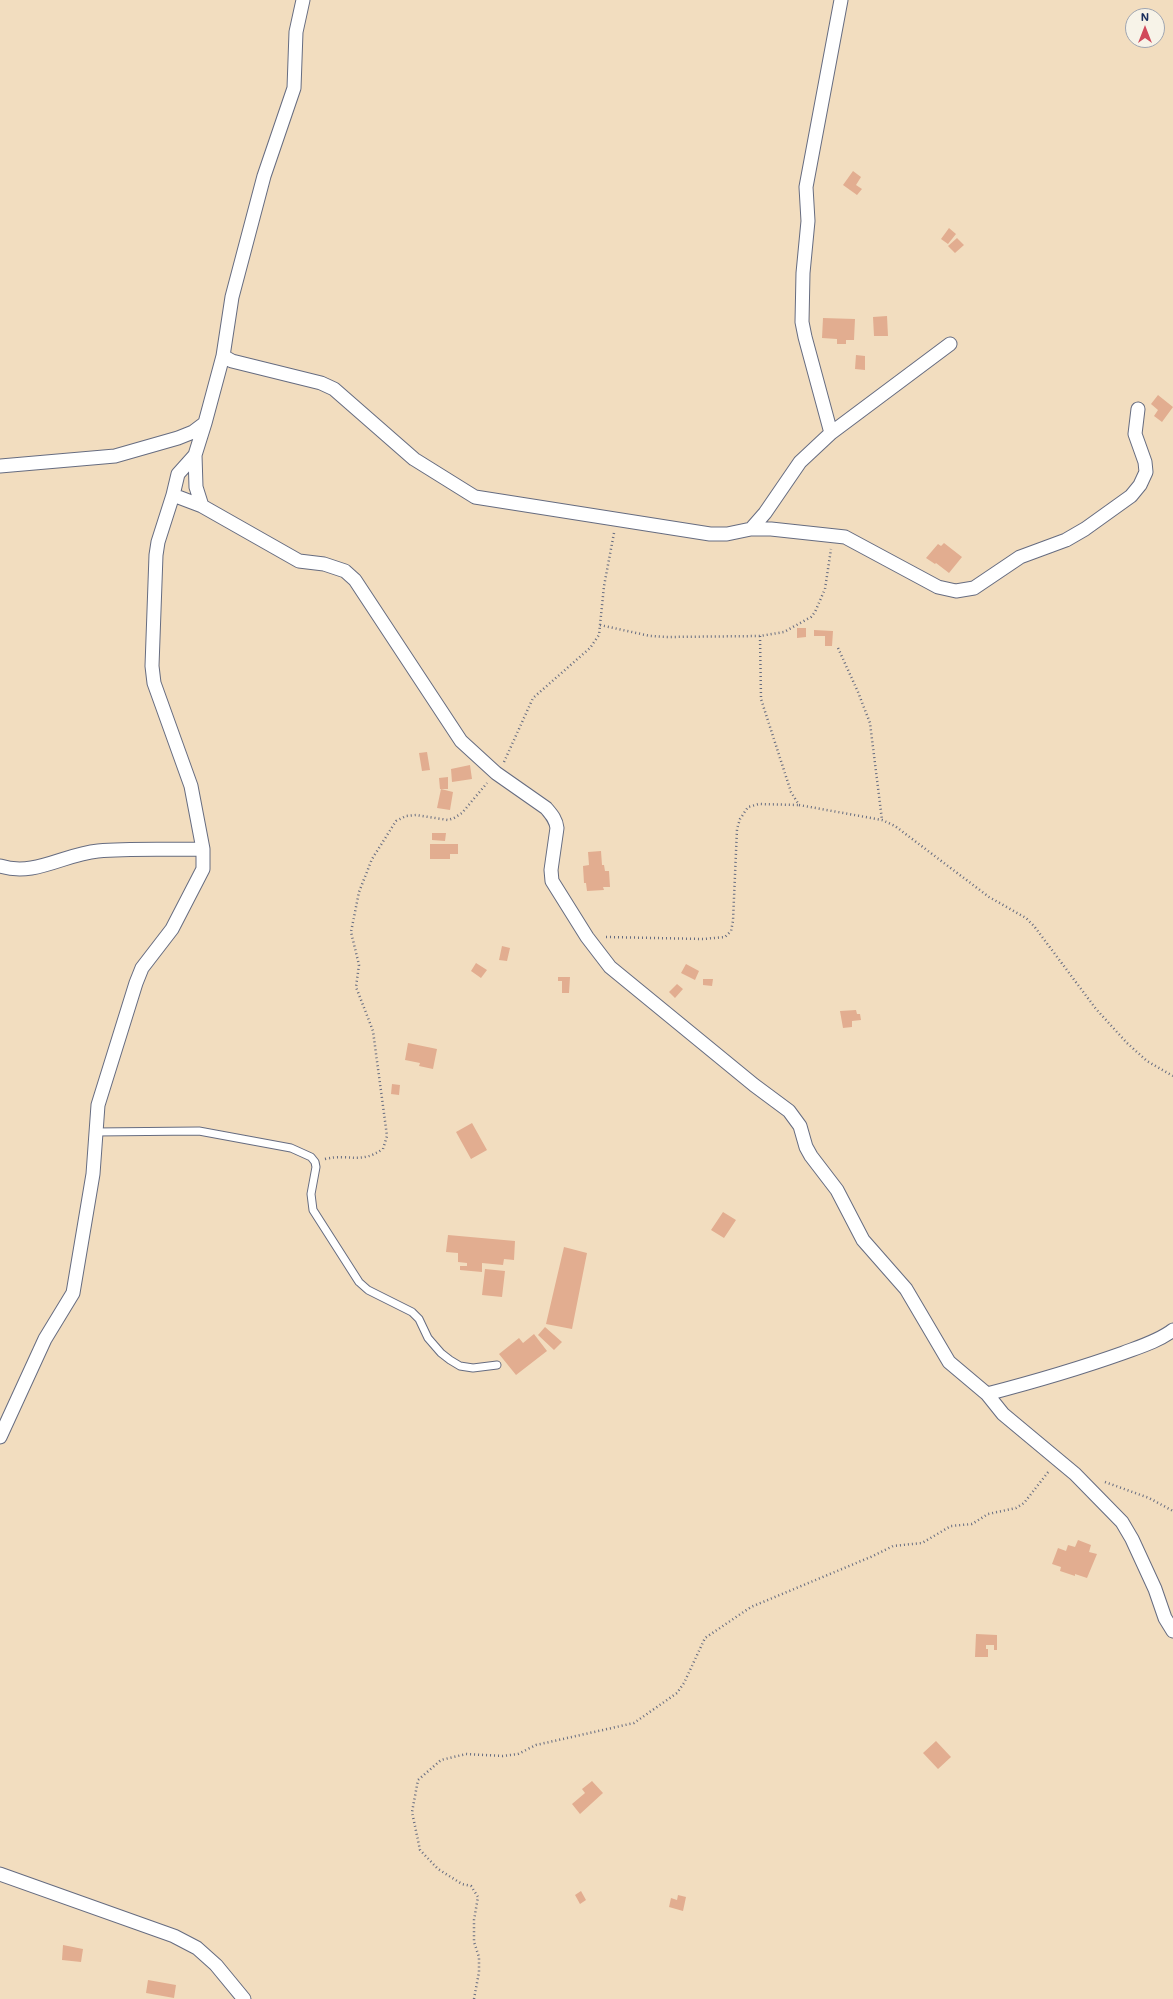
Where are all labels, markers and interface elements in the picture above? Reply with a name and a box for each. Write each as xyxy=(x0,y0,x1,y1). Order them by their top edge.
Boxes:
north arrow xyxy=(1125,8,1165,48)
text: N xyxy=(1141,9,1149,24)

